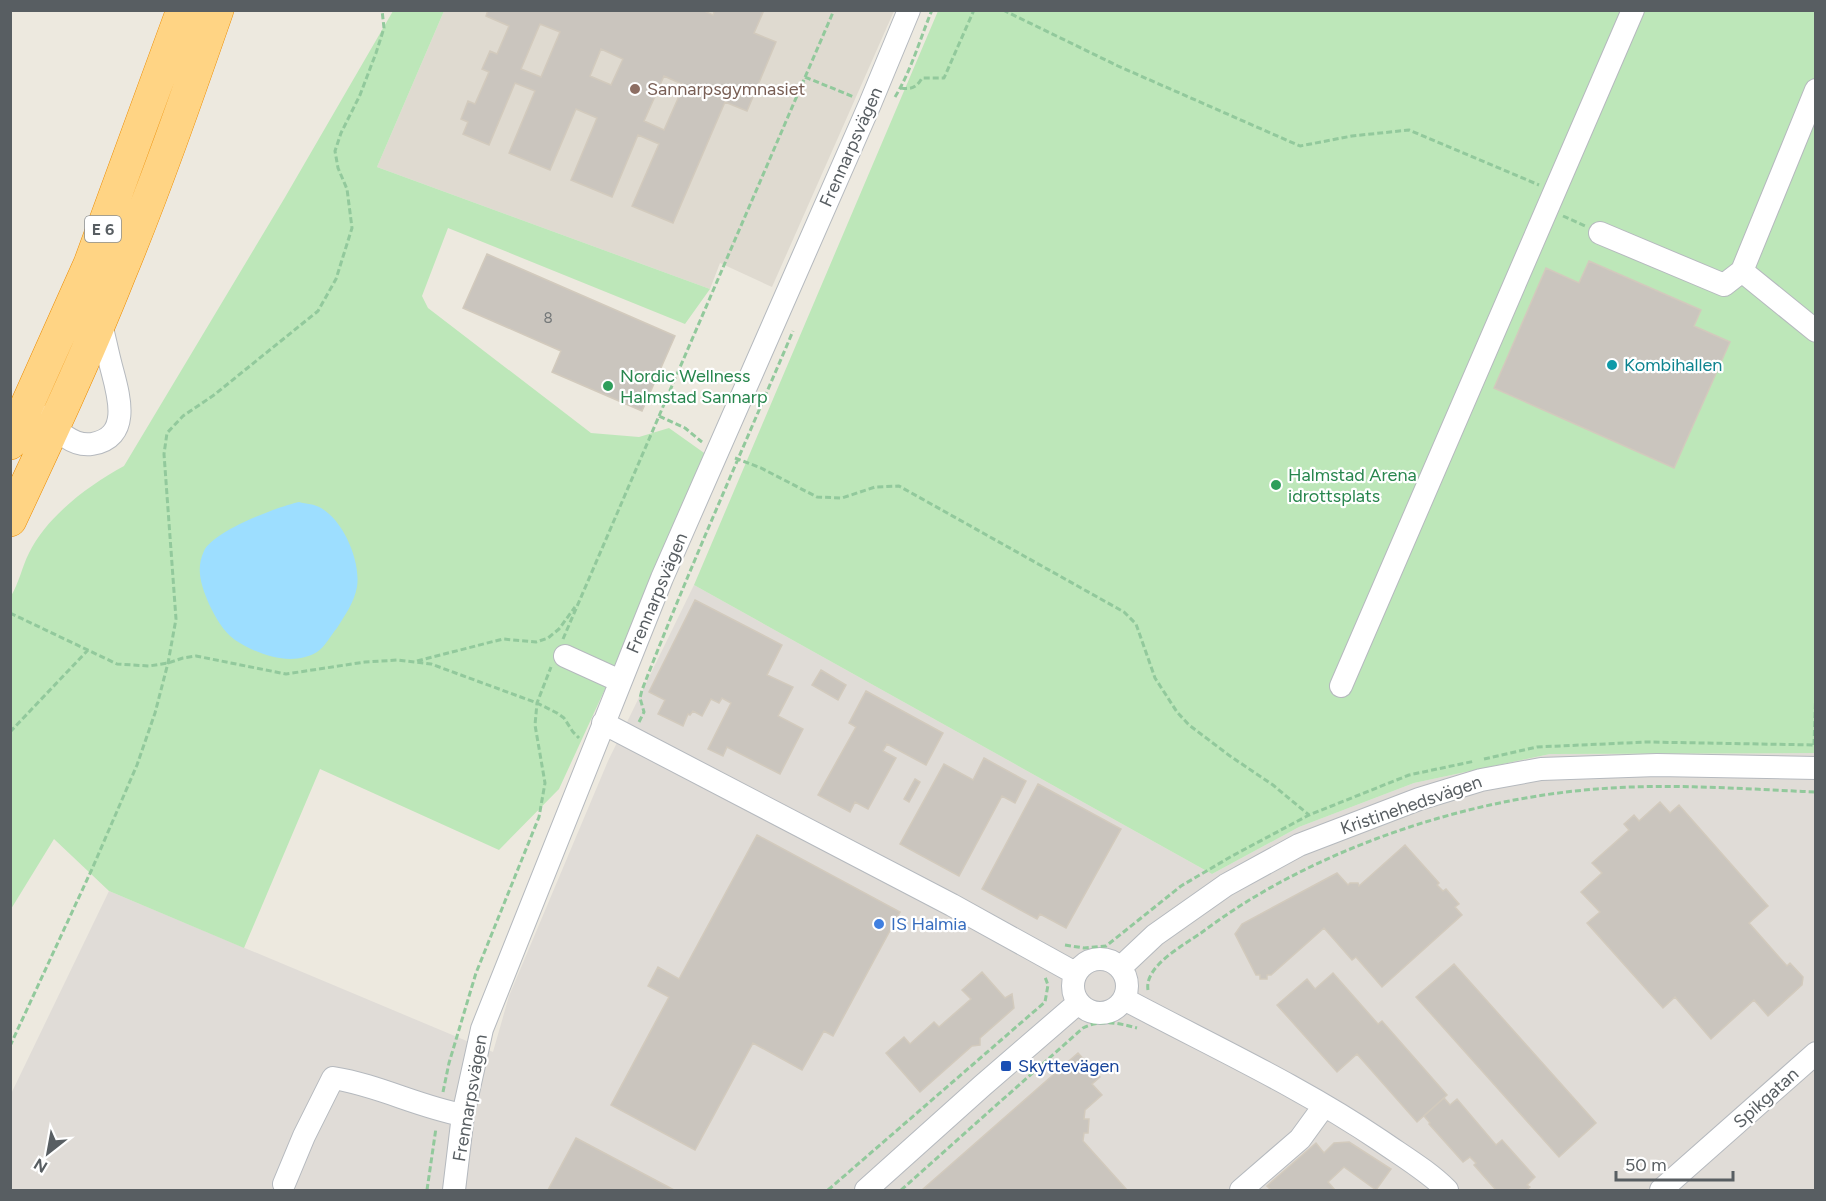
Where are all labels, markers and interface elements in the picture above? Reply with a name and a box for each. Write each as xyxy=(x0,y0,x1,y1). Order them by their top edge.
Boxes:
place label: Sannarpsgymnasiet xyxy=(647,78,806,100)
marker: Sannarpsgymnasiet xyxy=(628,82,642,96)
street label: Frennarpsvägen xyxy=(815,84,887,210)
road number: E 6 xyxy=(85,216,121,242)
house number: 8 xyxy=(543,309,553,327)
place label: Kombihallen xyxy=(1624,354,1722,376)
marker: Kombihallen xyxy=(1605,358,1619,372)
place label: Nordic Wellness Halmstad Sannarp xyxy=(620,365,768,408)
marker: Nordic Wellness Halmstad Sannarp xyxy=(601,379,615,393)
place label: Halmstad Arena idrottsplats xyxy=(1288,464,1417,507)
marker: Halmstad Arena idrottsplats xyxy=(1269,478,1283,492)
street label: Frennarpsvägen xyxy=(622,529,692,657)
street label: Kristinehedsvägen xyxy=(1337,770,1485,840)
place label: IS Halmia xyxy=(891,913,967,935)
marker: IS Halmia xyxy=(872,917,886,931)
street label: Frennarpsvägen xyxy=(448,1033,492,1163)
place label: Skyttevägen xyxy=(1018,1055,1119,1077)
marker: Skyttevägen xyxy=(999,1059,1013,1073)
street label: Spikgatan xyxy=(1729,1063,1803,1133)
north arrow xyxy=(18,1123,78,1183)
scale bar xyxy=(1616,1144,1733,1182)
text: N xyxy=(30,1154,51,1177)
text: 50 m xyxy=(1625,1154,1667,1176)

